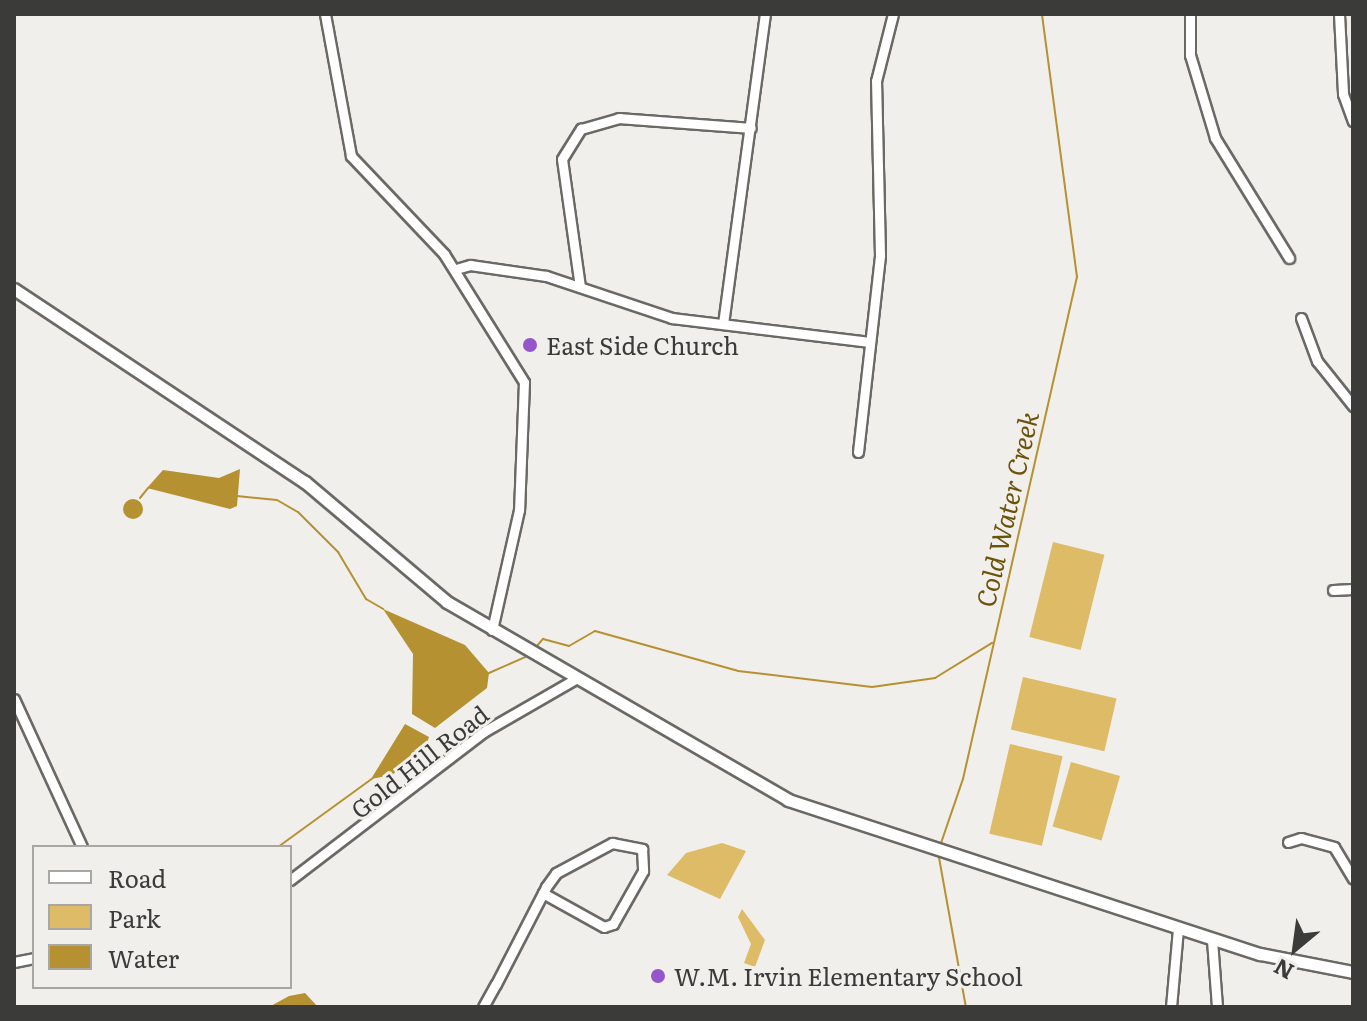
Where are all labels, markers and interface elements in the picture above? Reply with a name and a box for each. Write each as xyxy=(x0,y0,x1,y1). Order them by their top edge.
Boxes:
place label: East Side Church xyxy=(546,331,739,359)
marker: East Side Church xyxy=(521,336,539,354)
water label: Cold Water Creek xyxy=(968,408,1044,610)
street label: Gold Hill Road xyxy=(345,698,493,824)
legend xyxy=(32,845,292,989)
text: Road xyxy=(108,860,166,895)
text: Park xyxy=(108,900,161,935)
north arrow xyxy=(1255,909,1335,989)
text: Water xyxy=(108,940,179,975)
text: N xyxy=(1267,952,1299,989)
place label: W.M. Irvin Elementary School xyxy=(674,962,1023,990)
marker: W.M. Irvin Elementary School xyxy=(649,967,667,985)

